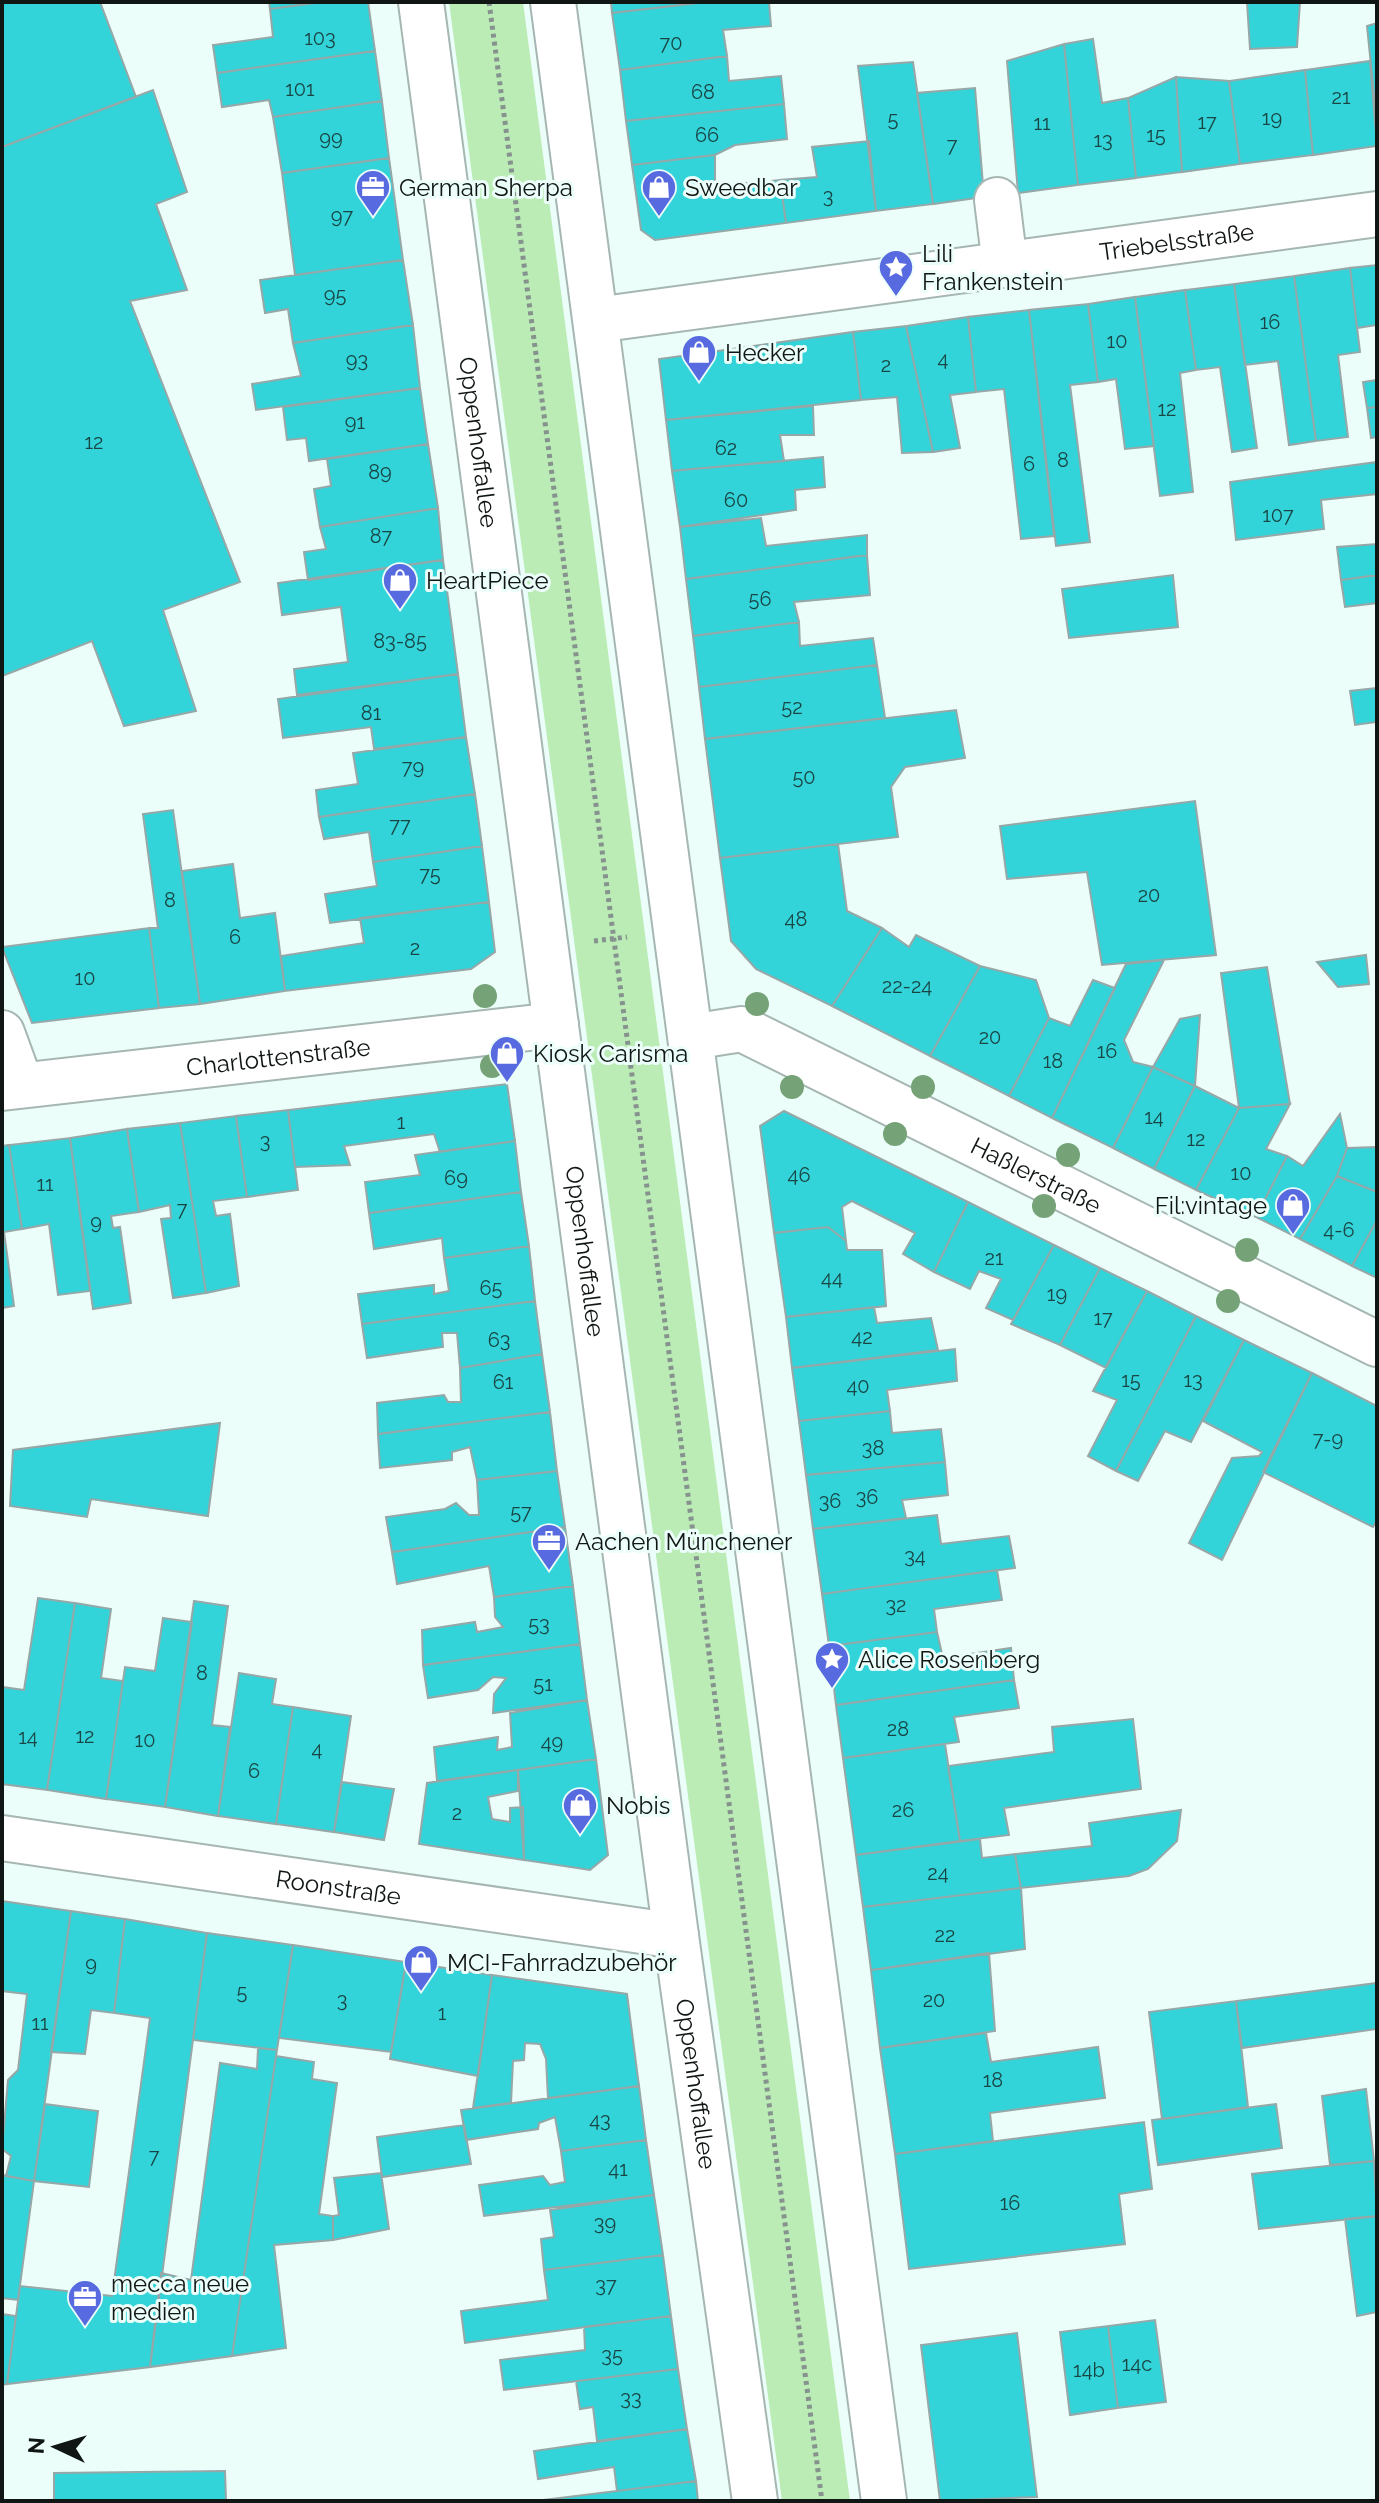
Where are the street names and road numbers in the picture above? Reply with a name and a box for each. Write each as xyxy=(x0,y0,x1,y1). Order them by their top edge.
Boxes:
street label: Triebelsstraße xyxy=(1098,216,1256,266)
street label: Oppenhoffallee xyxy=(453,355,505,529)
street label: Charlottenstraße xyxy=(185,1032,372,1081)
street label: Haßlerstraße xyxy=(966,1131,1106,1219)
street label: Oppenhoffallee xyxy=(560,1164,611,1338)
street label: Roonstraße xyxy=(274,1863,403,1910)
street label: Oppenhoffallee xyxy=(670,1997,723,2171)

